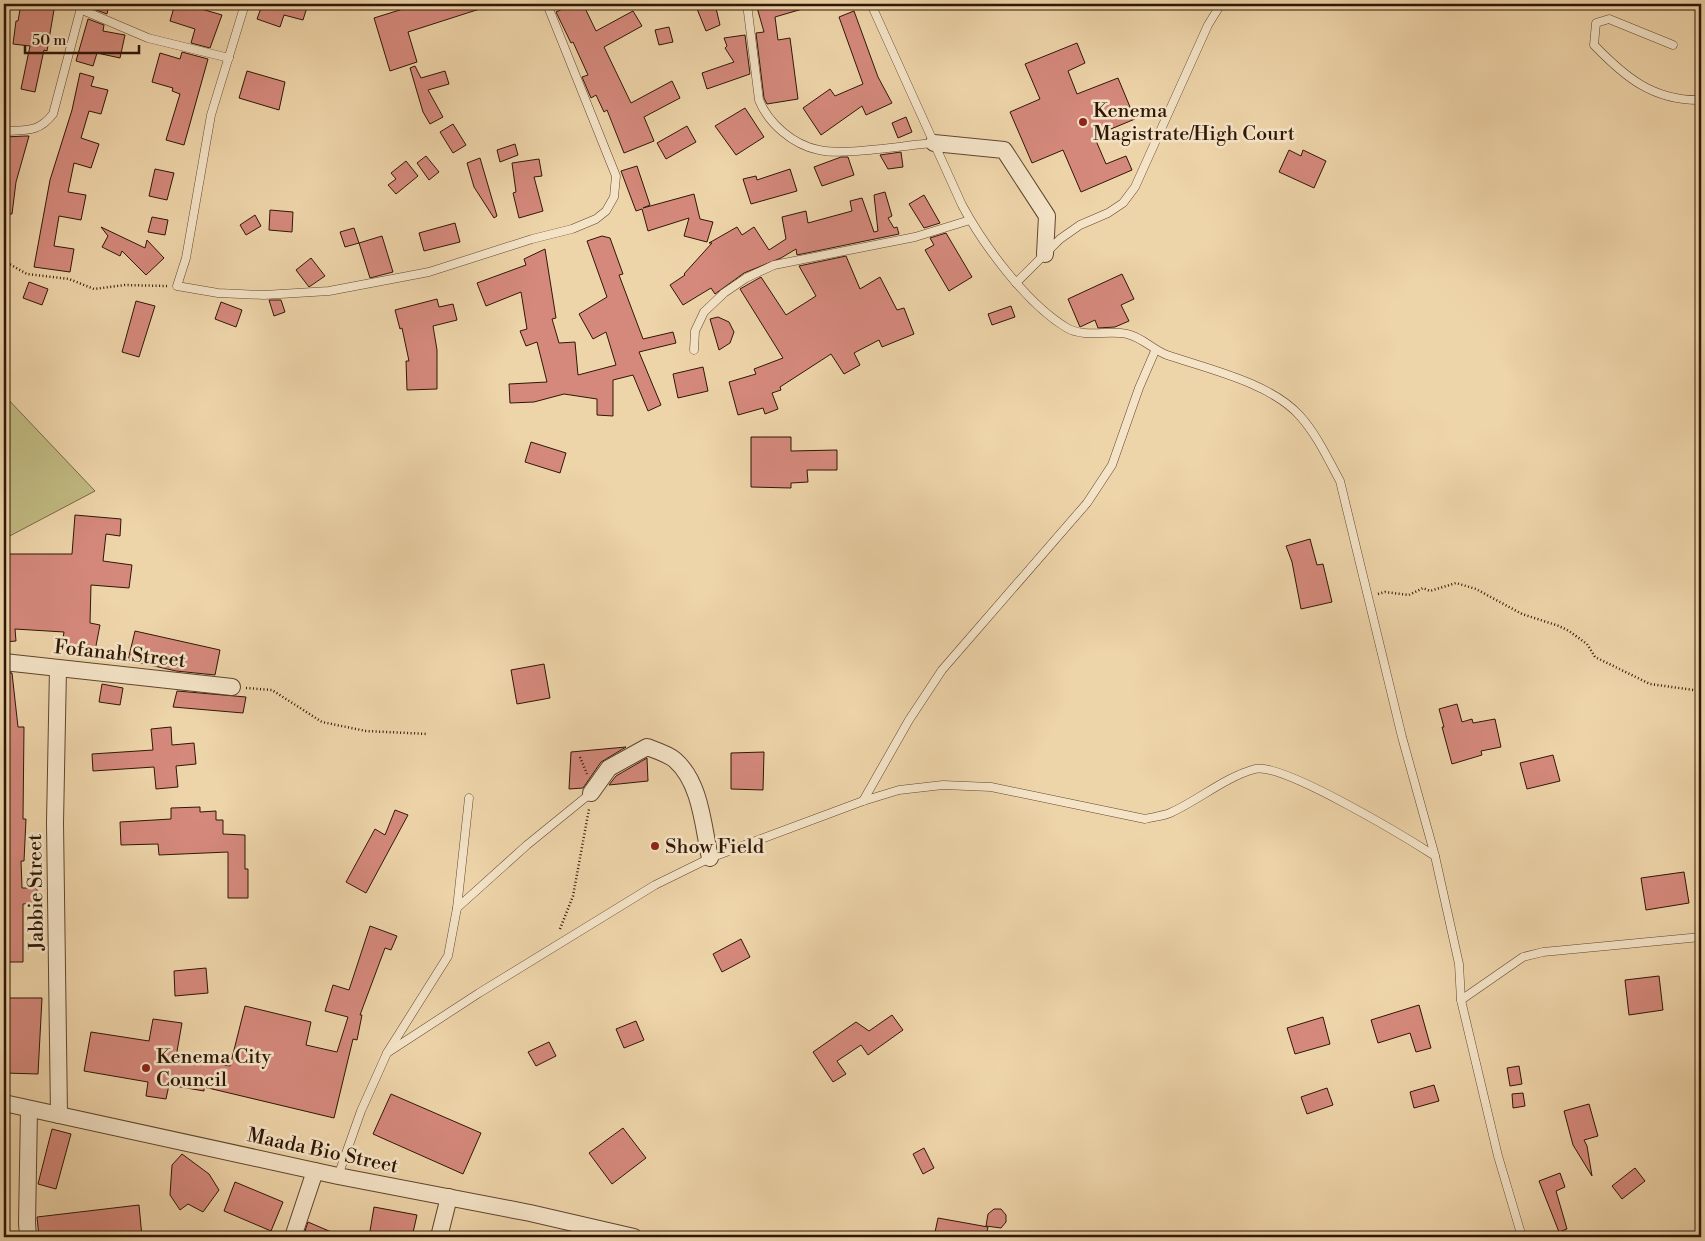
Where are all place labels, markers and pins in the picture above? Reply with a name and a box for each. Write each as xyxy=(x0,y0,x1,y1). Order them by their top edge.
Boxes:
place label: Kenema Magistrate/High Court xyxy=(1093,99,1295,147)
marker: Kenema Magistrate/High Court xyxy=(1077,116,1089,128)
place label: Show Field xyxy=(665,835,765,860)
marker: Show Field xyxy=(649,840,661,852)
place label: Kenema City Council xyxy=(156,1045,272,1093)
marker: Kenema City Council xyxy=(140,1062,152,1074)

